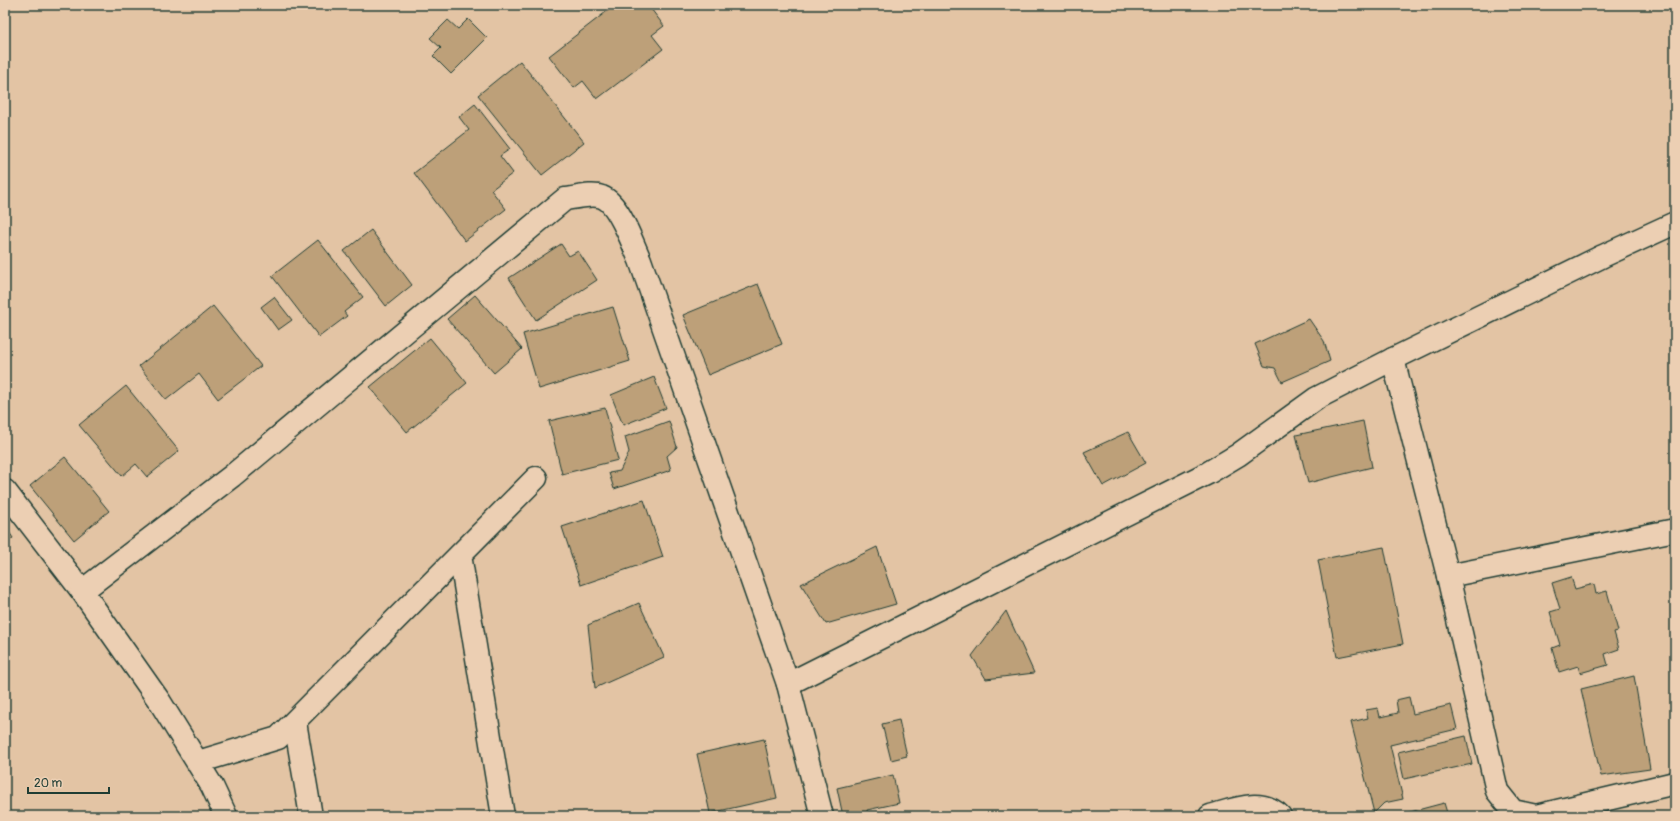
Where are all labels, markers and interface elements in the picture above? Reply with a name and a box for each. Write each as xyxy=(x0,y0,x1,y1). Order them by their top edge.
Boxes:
scale bar xyxy=(28,769,109,795)
text: 20 m xyxy=(34,776,63,791)

